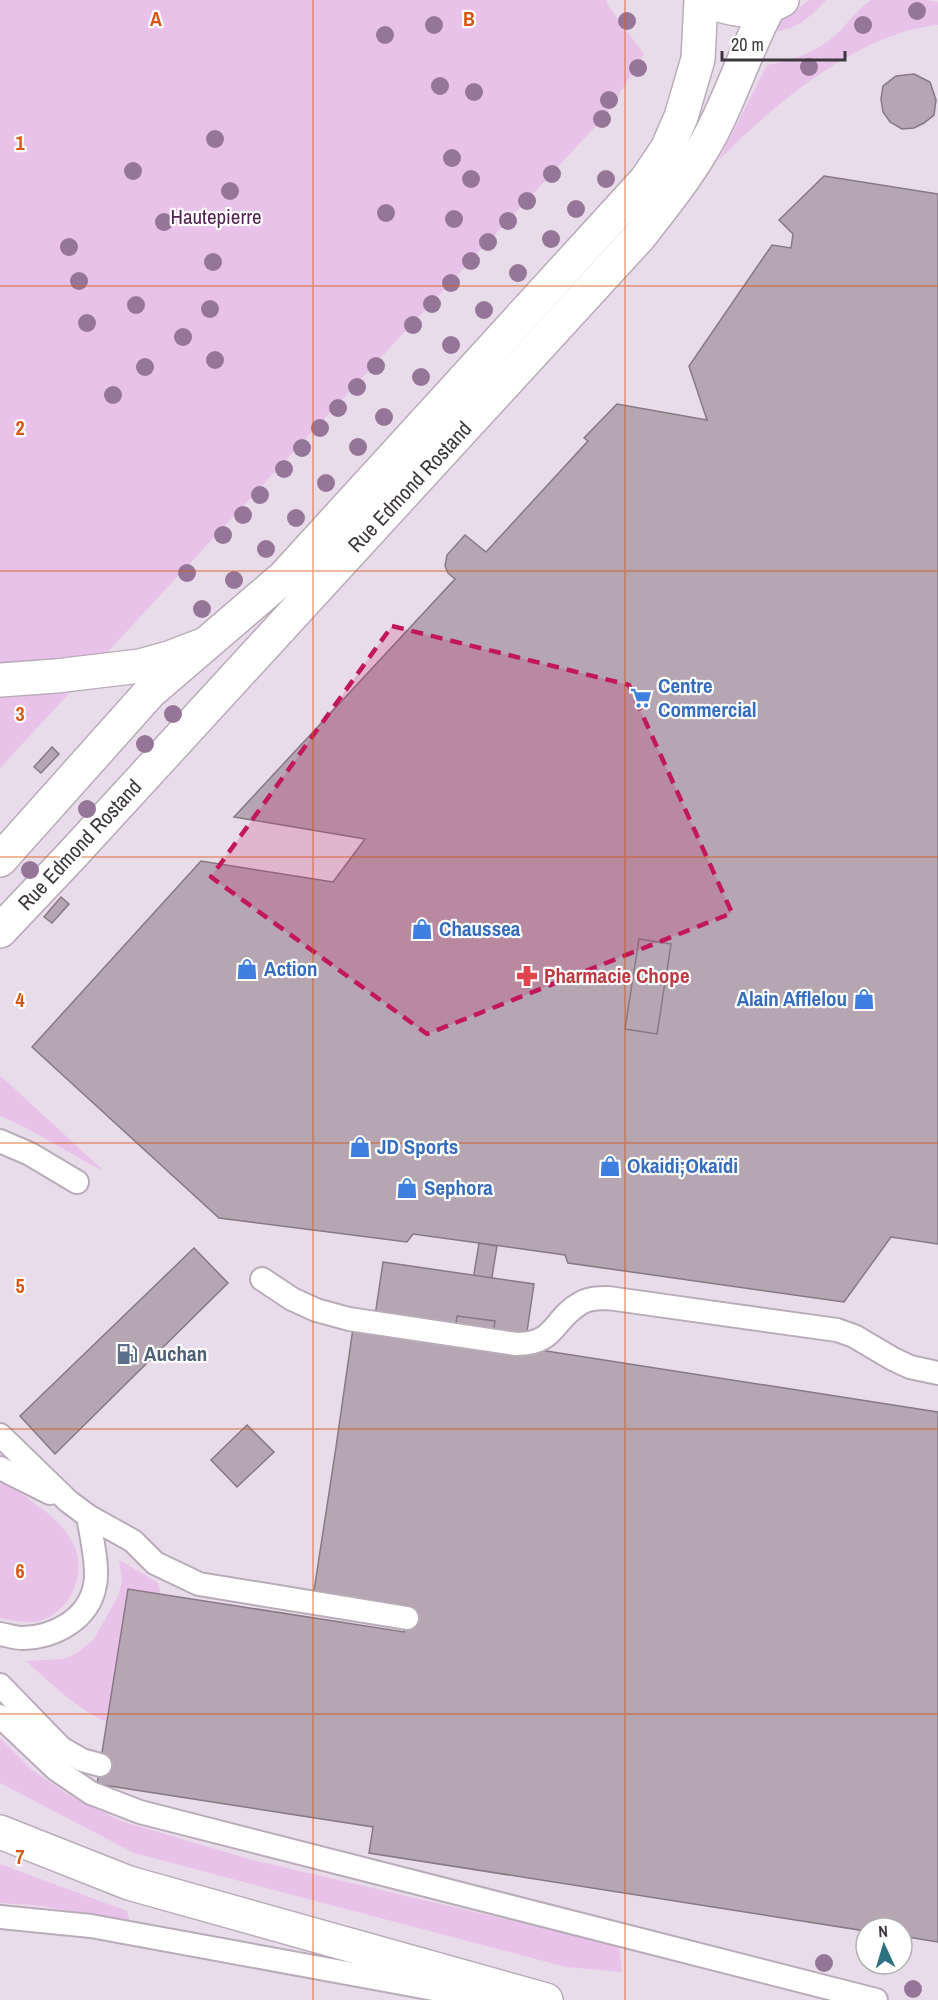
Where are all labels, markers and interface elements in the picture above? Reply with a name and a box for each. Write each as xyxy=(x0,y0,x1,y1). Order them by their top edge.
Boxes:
text: A xyxy=(150,5,162,32)
text: B xyxy=(463,5,475,32)
scale bar xyxy=(722,24,845,62)
text: 20 m xyxy=(731,32,764,57)
text: 1 xyxy=(15,129,25,156)
park label: Hautepierre xyxy=(171,202,261,231)
text: 2 xyxy=(15,414,25,441)
street label: Rue Edmond Rostand xyxy=(341,415,478,559)
place label: Centre Commercial xyxy=(658,671,757,724)
supermarket icon: Centre Commercial xyxy=(629,686,653,710)
text: 3 xyxy=(15,700,25,727)
street label: Rue Edmond Rostand xyxy=(11,773,148,917)
place label: Chaussea xyxy=(439,914,521,943)
shop icon: Chaussea xyxy=(410,917,434,941)
place label: Action xyxy=(264,954,318,983)
shop icon: Action xyxy=(235,957,259,981)
place label: Pharmacie Chope xyxy=(544,961,689,990)
pharmacy icon: Pharmacie Chope xyxy=(515,964,539,988)
place label: Alain Afflelou xyxy=(737,984,847,1013)
text: 4 xyxy=(15,986,25,1013)
shop icon: Alain Afflelou xyxy=(852,987,876,1011)
place label: JD Sports xyxy=(377,1132,458,1161)
shop icon: JD Sports xyxy=(348,1135,372,1159)
place label: Okaidi;Okaïdi xyxy=(627,1151,738,1180)
shop icon: Okaidi;Okaïdi xyxy=(598,1154,622,1178)
place label: Sephora xyxy=(424,1173,493,1202)
shop icon: Sephora xyxy=(395,1176,419,1200)
text: 5 xyxy=(15,1272,25,1299)
place label: Auchan xyxy=(144,1339,207,1368)
fuel station icon: Auchan xyxy=(115,1342,139,1366)
text: 6 xyxy=(15,1557,25,1584)
text: 7 xyxy=(15,1843,25,1870)
north arrow xyxy=(854,1916,914,1976)
text: N xyxy=(877,1920,888,1942)

